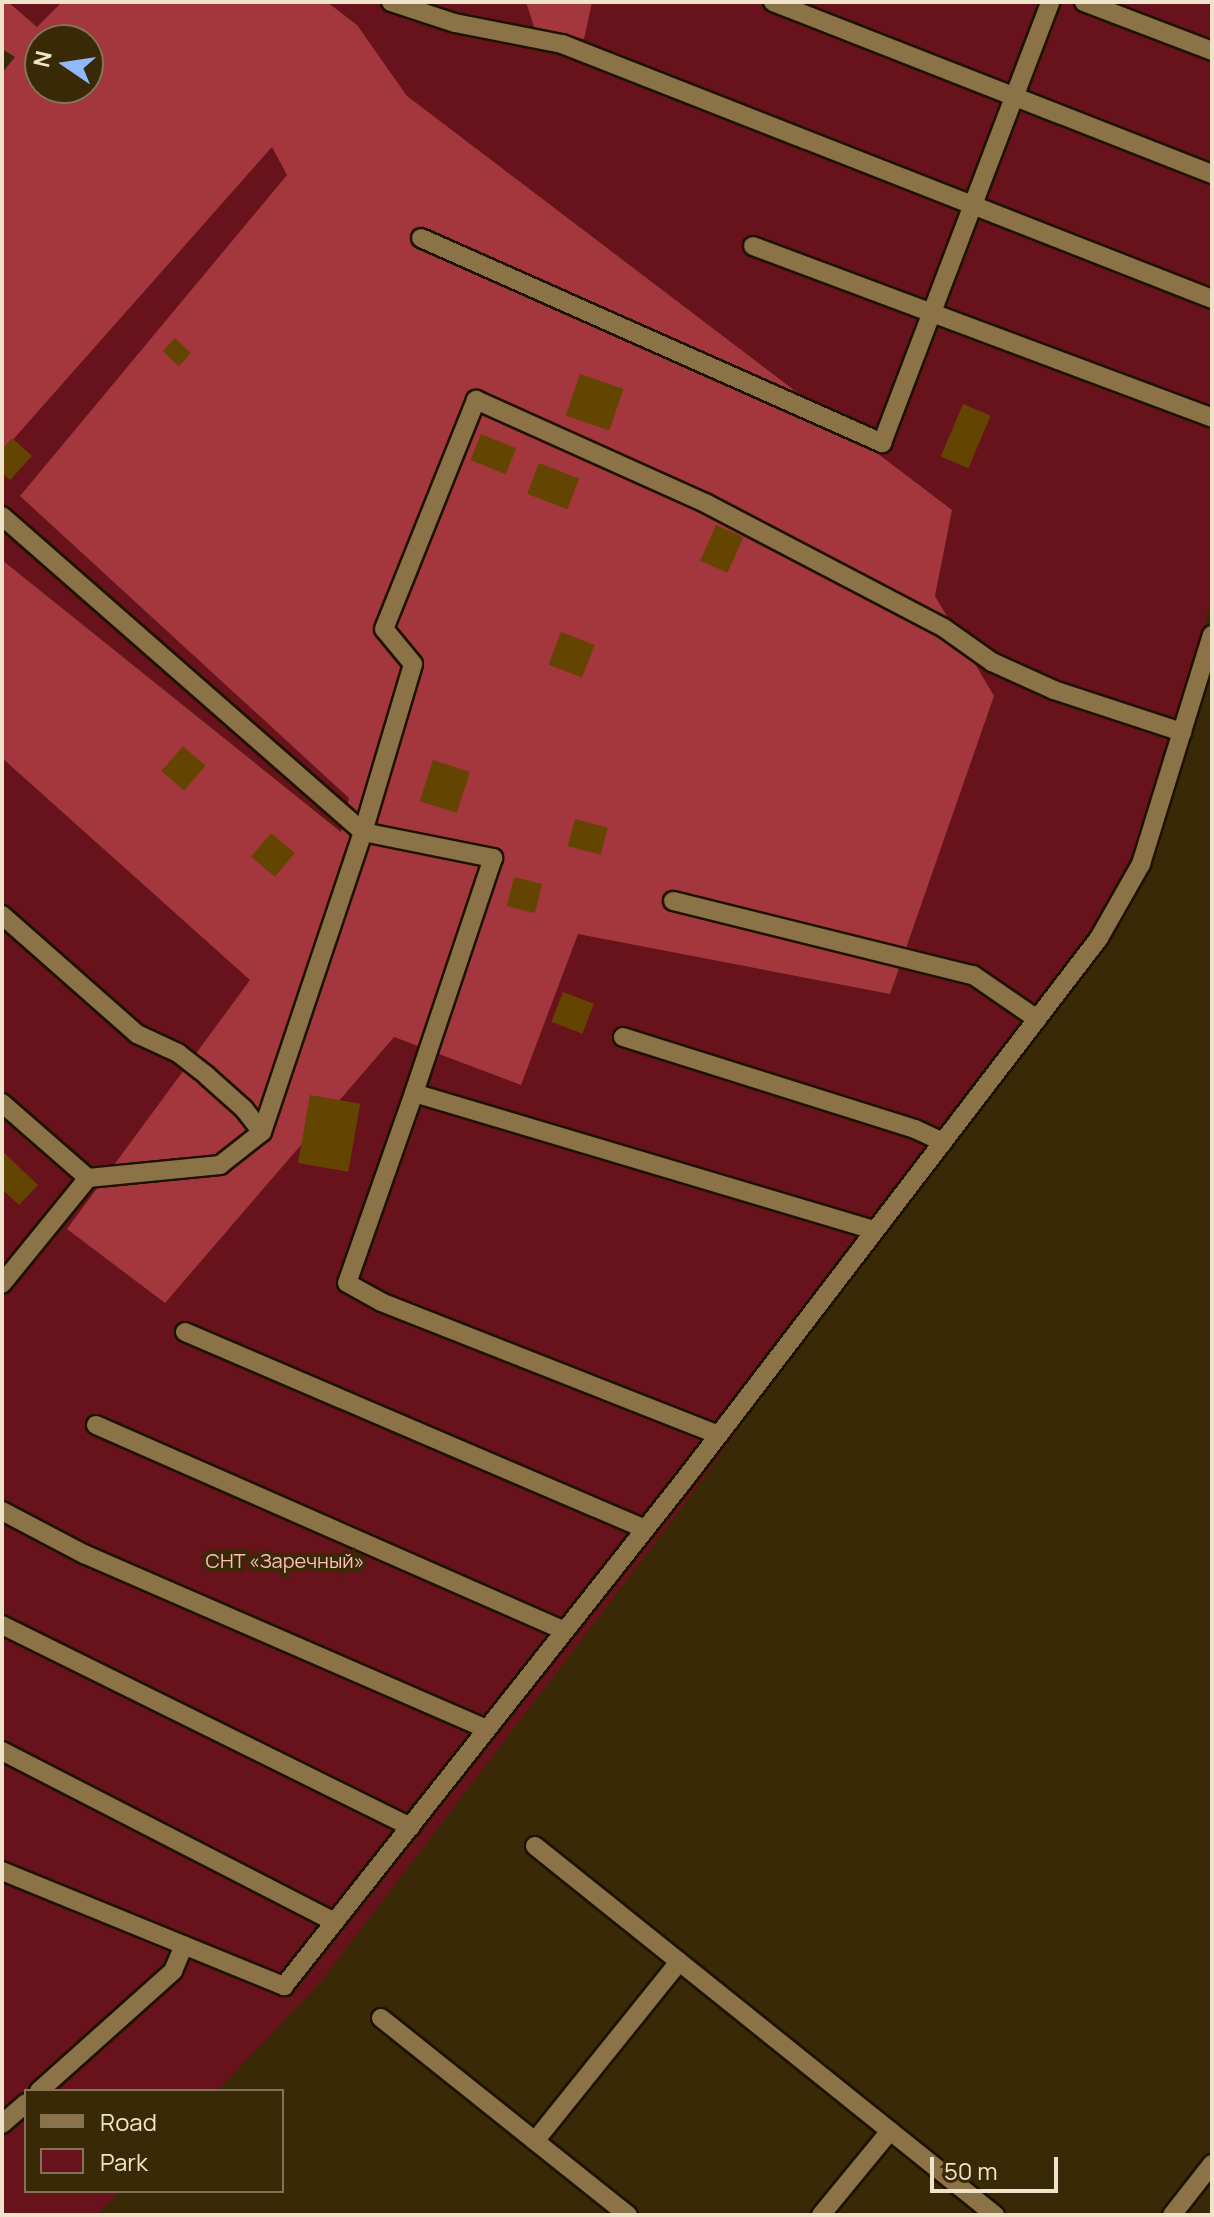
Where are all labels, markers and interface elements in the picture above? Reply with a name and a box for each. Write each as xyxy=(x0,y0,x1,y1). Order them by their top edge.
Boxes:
north arrow xyxy=(24,24,104,104)
text: N xyxy=(26,48,59,70)
park label: СНТ «Заречный» xyxy=(205,1548,365,1572)
legend xyxy=(24,2089,284,2193)
text: Road xyxy=(100,2105,157,2138)
scale bar xyxy=(934,2141,1062,2191)
text: Park xyxy=(100,2145,148,2178)
text: 50 m xyxy=(944,2154,998,2187)

